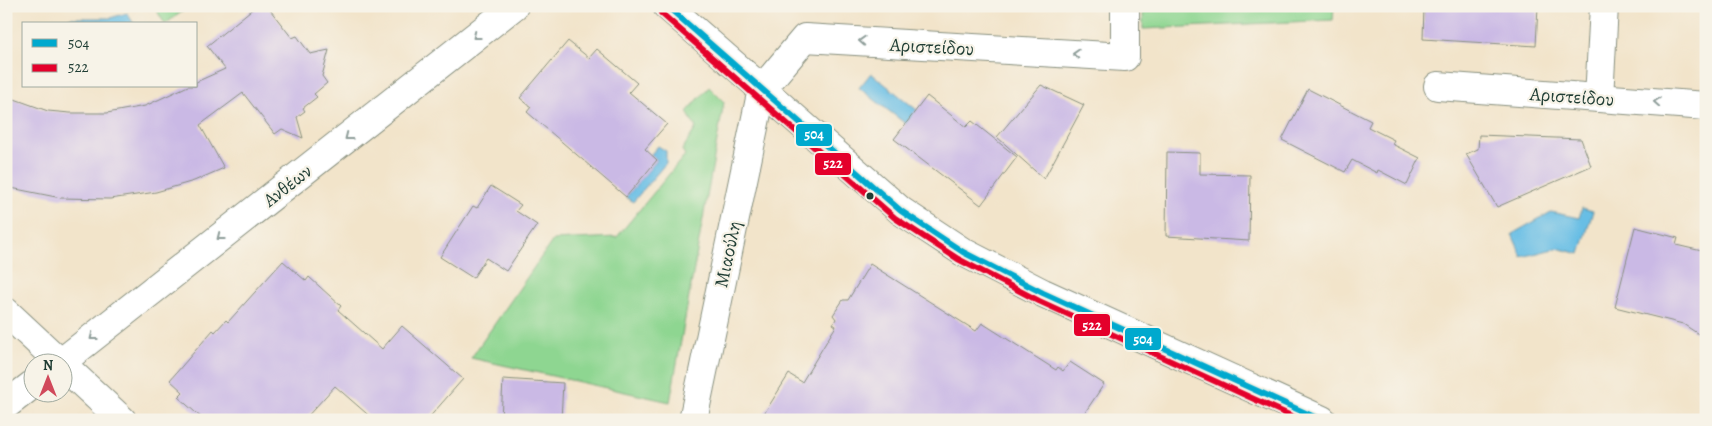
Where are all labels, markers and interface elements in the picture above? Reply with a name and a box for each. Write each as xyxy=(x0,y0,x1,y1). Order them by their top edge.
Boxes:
legend xyxy=(22,22,198,88)
one-way arrow xyxy=(473,31,482,39)
street label: Αριστείδου xyxy=(888,32,975,62)
text: 504 xyxy=(68,33,89,53)
one-way arrow xyxy=(858,36,866,47)
one-way arrow xyxy=(1072,48,1080,59)
text: 522 xyxy=(68,57,89,77)
street label: Αριστείδου xyxy=(1528,81,1615,113)
one-way arrow xyxy=(1653,97,1661,108)
line badge: 504 xyxy=(795,123,833,147)
text: 504 xyxy=(804,125,824,144)
one-way arrow xyxy=(345,131,354,139)
line badge: 522 xyxy=(814,152,852,176)
text: 522 xyxy=(823,154,843,173)
street label: Ανθέων xyxy=(257,158,318,214)
unlabelled marker xyxy=(865,191,875,201)
street label: Μιαούλη xyxy=(708,218,748,290)
one-way arrow xyxy=(217,231,226,240)
line badge: 522 xyxy=(1073,313,1111,337)
text: 522 xyxy=(1082,316,1102,335)
line badge: 504 xyxy=(1124,327,1162,351)
text: 504 xyxy=(1133,330,1153,349)
one-way arrow xyxy=(89,332,98,341)
north arrow xyxy=(22,354,72,404)
text: N xyxy=(43,356,53,375)

